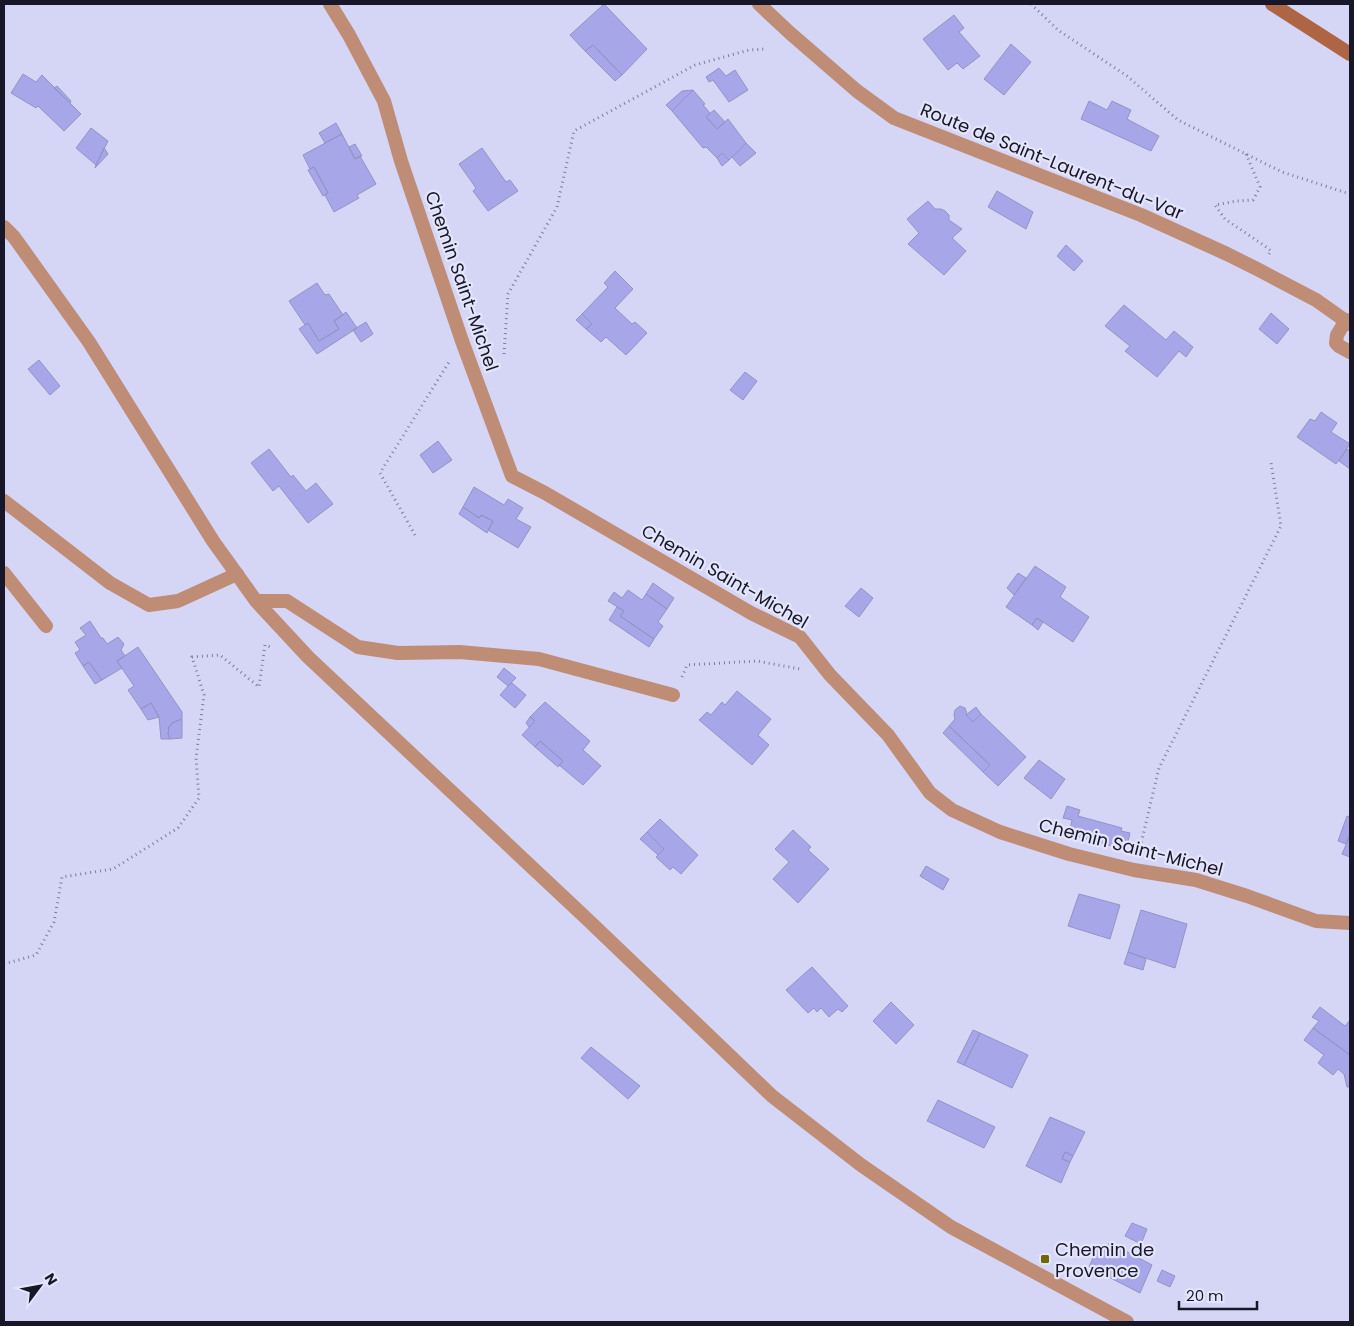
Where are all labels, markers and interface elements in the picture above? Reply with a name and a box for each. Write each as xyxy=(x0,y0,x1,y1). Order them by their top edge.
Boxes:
street label: Route de Saint-Laurent-du-Var xyxy=(917,97,1188,225)
street label: Chemin Saint-Michel xyxy=(419,188,505,374)
street label: Chemin Saint-Michel xyxy=(637,518,813,634)
street label: Chemin Saint-Michel xyxy=(1036,812,1226,882)
place label: Chemin de Provence xyxy=(1055,1237,1154,1283)
marker: Chemin de Provence xyxy=(1039,1253,1051,1265)
north arrow xyxy=(15,1261,65,1311)
text: N xyxy=(40,1269,62,1289)
scale bar xyxy=(1179,1278,1256,1310)
text: 20 m xyxy=(1186,1285,1224,1306)

